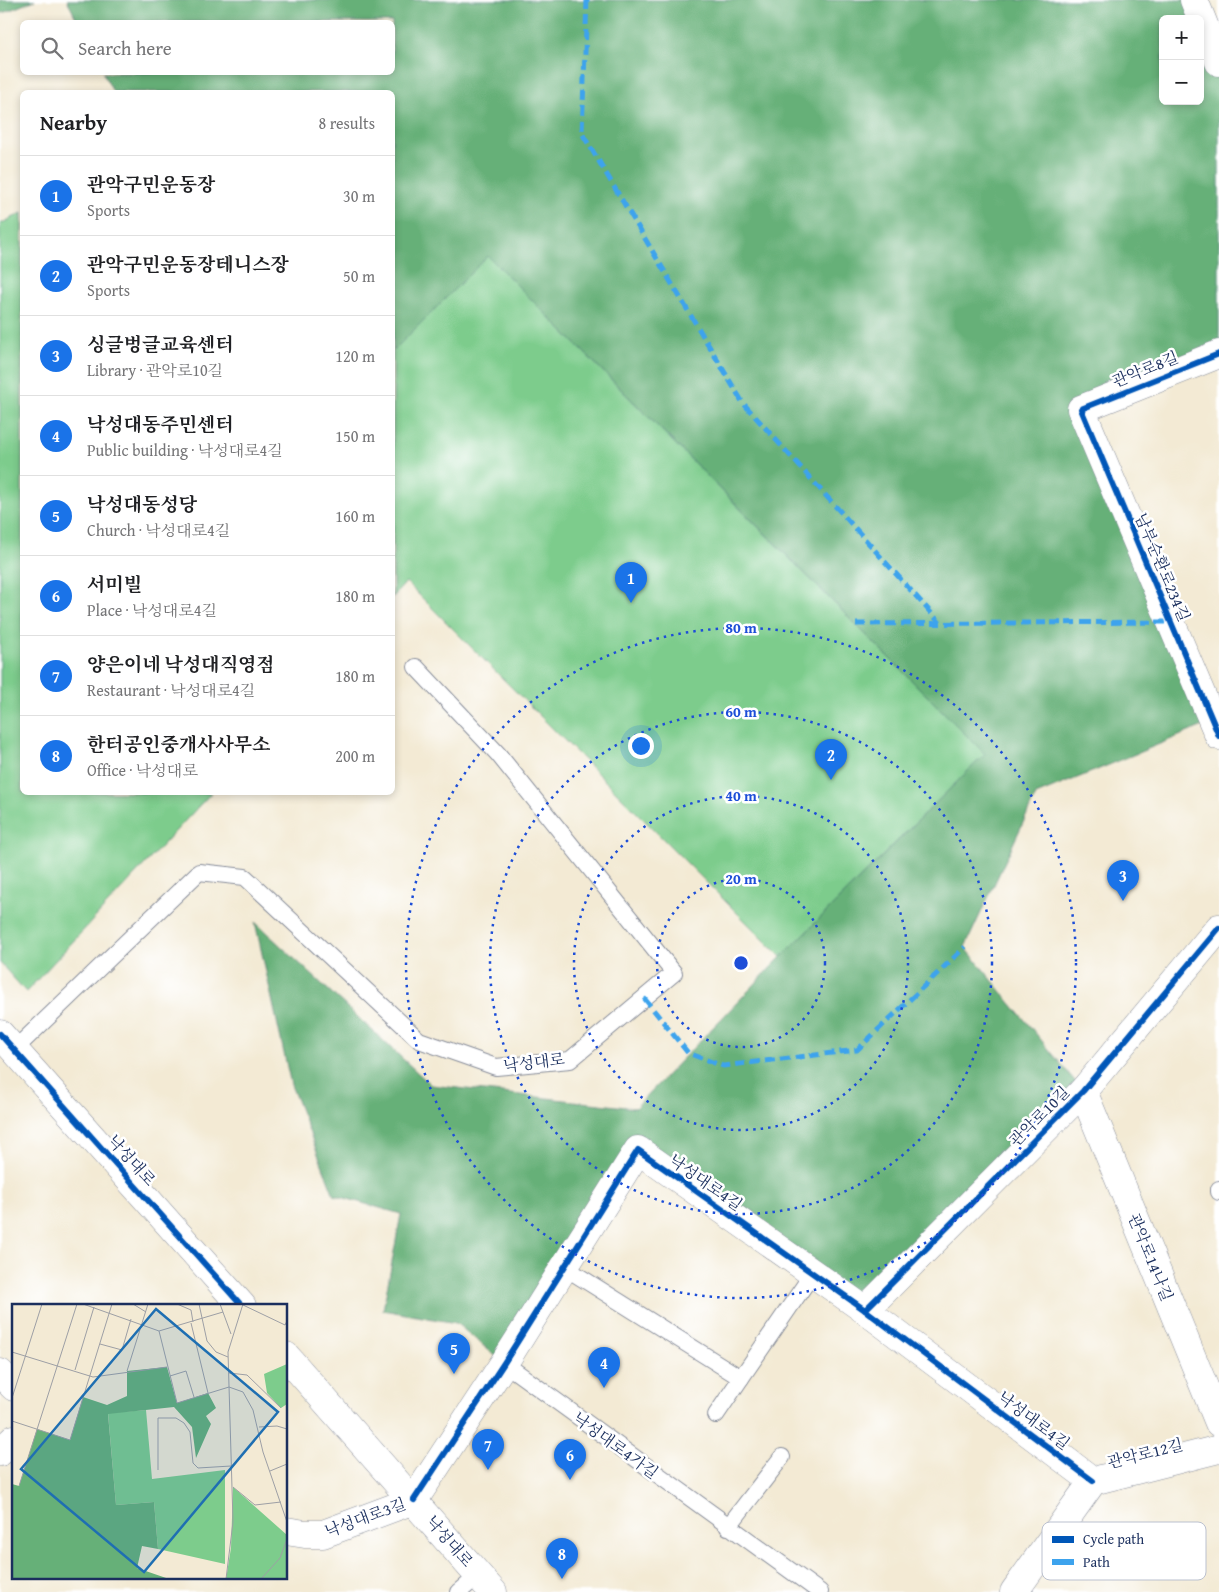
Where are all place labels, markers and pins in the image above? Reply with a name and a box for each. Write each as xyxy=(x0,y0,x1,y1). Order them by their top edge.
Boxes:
pin: 1 xyxy=(615,562,647,603)
pin: 2 xyxy=(815,739,847,780)
pin: 3 xyxy=(1107,860,1139,901)
centre of rings xyxy=(732,954,750,972)
pin: 5 xyxy=(438,1333,470,1374)
pin: 4 xyxy=(588,1347,620,1388)
pin: 7 xyxy=(472,1429,504,1470)
pin: 6 xyxy=(554,1439,586,1480)
pin: 8 xyxy=(546,1538,578,1579)

